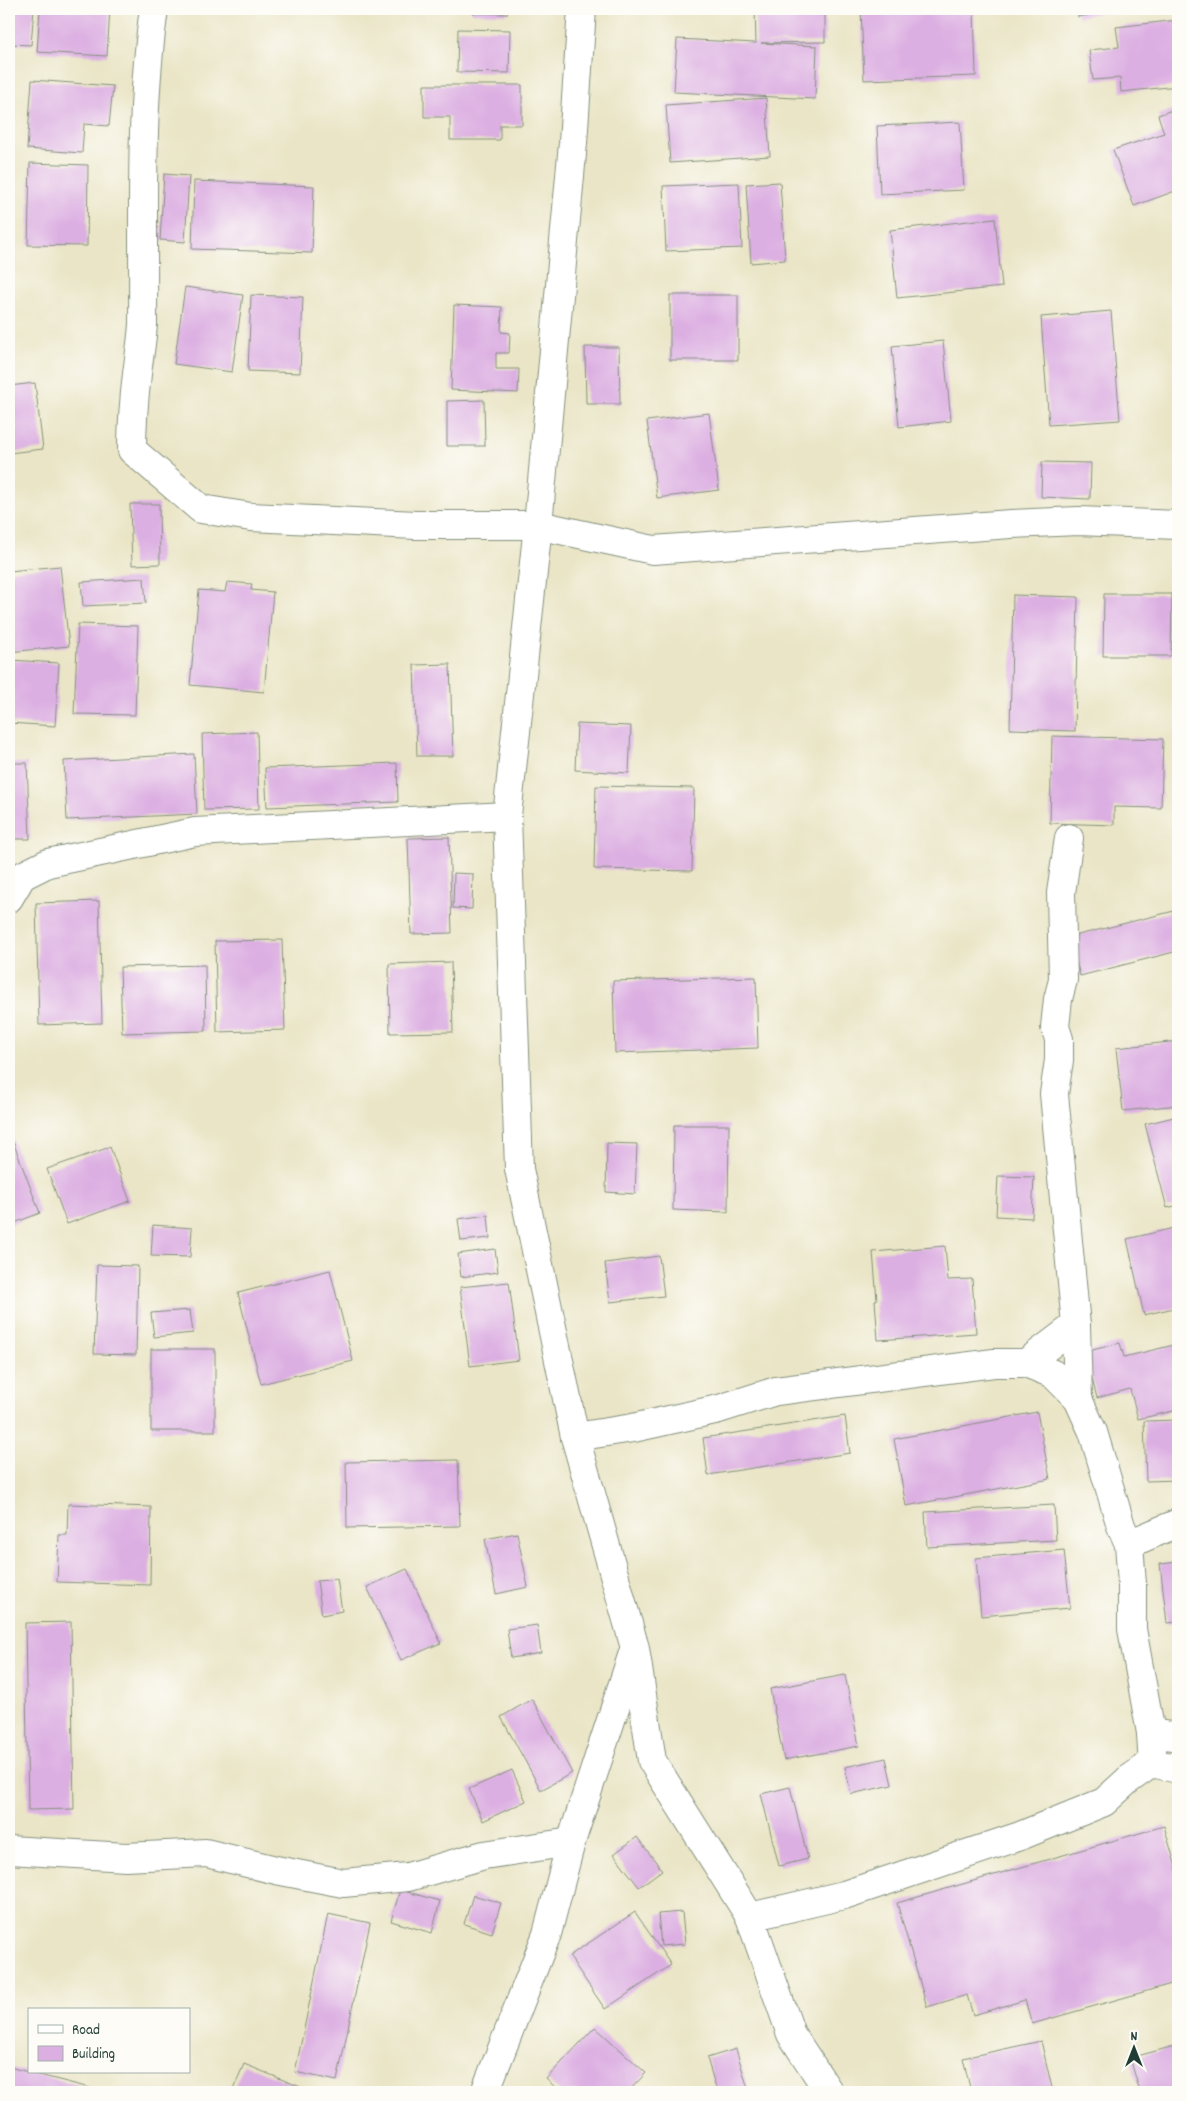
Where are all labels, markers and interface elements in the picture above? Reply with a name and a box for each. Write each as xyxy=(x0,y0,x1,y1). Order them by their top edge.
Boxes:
legend xyxy=(28,2008,190,2074)
text: Road xyxy=(72,2020,100,2042)
north arrow xyxy=(1110,2024,1160,2074)
text: N xyxy=(1131,2027,1138,2047)
text: Building xyxy=(72,2044,115,2066)

